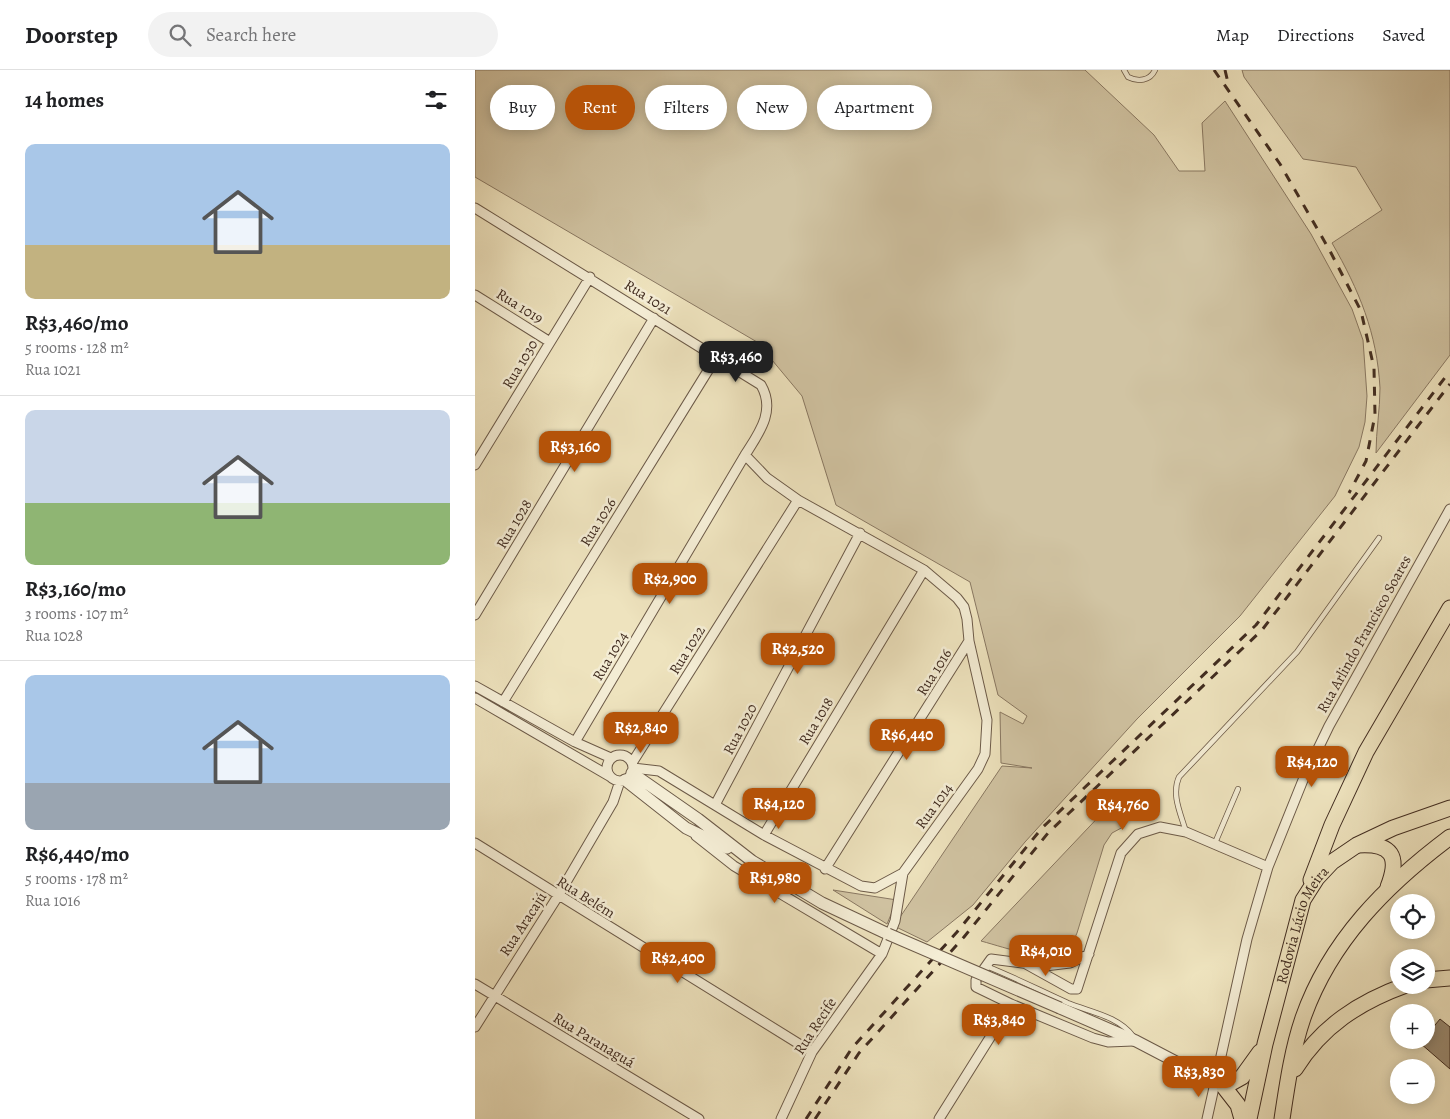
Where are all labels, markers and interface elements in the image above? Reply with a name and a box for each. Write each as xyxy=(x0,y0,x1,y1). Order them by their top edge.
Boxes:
search box xyxy=(148,12,498,57)
text: Doorstep xyxy=(25,19,118,51)
icon: search xyxy=(166,21,194,49)
text: Search here xyxy=(206,22,296,48)
text: Map xyxy=(1216,23,1249,47)
text: Directions xyxy=(1277,23,1354,47)
text: Saved xyxy=(1382,23,1425,47)
chip: Buy xyxy=(490,85,555,130)
chip: Rent xyxy=(565,85,635,130)
chip: Filters xyxy=(645,85,727,130)
chip: New xyxy=(737,85,807,130)
chip: Apartment xyxy=(817,85,932,130)
text: 14 homes xyxy=(25,86,104,114)
icon: filters xyxy=(422,86,450,114)
icon: home xyxy=(193,177,283,267)
street label: Rua 1021 xyxy=(621,275,675,319)
street label: Rua 1019 xyxy=(493,284,547,328)
text: R$3,460/mo xyxy=(25,309,129,337)
street label: Rua 1030 xyxy=(497,336,543,392)
text: 5 rooms · 128 m² xyxy=(25,337,129,359)
pin: R$3,460 xyxy=(690,340,782,383)
text: R$3,460 xyxy=(710,346,762,368)
text: Rua 1021 xyxy=(25,359,81,381)
pin: R$3,160 xyxy=(529,430,621,473)
text: R$3,160 xyxy=(550,436,600,458)
icon: home xyxy=(193,442,283,532)
street label: Rua 1026 xyxy=(575,494,621,550)
street label: Rua 1028 xyxy=(491,496,537,552)
street label: Rua Arlindo Francisco Soares xyxy=(1312,552,1416,716)
pin: R$2,900 xyxy=(624,562,716,605)
text: R$2,900 xyxy=(643,568,697,590)
text: R$3,160/mo xyxy=(25,575,126,603)
text: 3 rooms · 107 m² xyxy=(25,603,128,625)
street label: Rua 1022 xyxy=(664,622,710,678)
text: Rua 1028 xyxy=(25,625,83,647)
street label: Rua 1024 xyxy=(588,628,633,684)
pin: R$2,520 xyxy=(752,632,844,675)
text: R$2,520 xyxy=(772,638,824,660)
street label: Rua 1016 xyxy=(912,645,956,699)
street label: Rua 1018 xyxy=(794,693,838,749)
street label: Rua 1020 xyxy=(718,700,762,758)
icon: home xyxy=(193,707,283,797)
pin: R$2,840 xyxy=(595,712,687,754)
text: R$2,840 xyxy=(615,717,668,739)
pin: R$6,440 xyxy=(861,718,953,761)
text: R$6,440 xyxy=(881,724,933,746)
pin: R$4,120 xyxy=(1266,746,1358,788)
text: R$4,120 xyxy=(1286,751,1338,773)
street label: Rua 1014 xyxy=(911,779,957,833)
pin: R$4,120 xyxy=(733,788,825,830)
pin: R$4,760 xyxy=(1077,788,1169,831)
text: R$4,120 xyxy=(753,793,805,815)
text: R$4,760 xyxy=(1097,794,1149,816)
text: R$6,440/mo xyxy=(25,840,129,868)
pin: R$1,980 xyxy=(729,862,821,904)
street label: Rodovia Lúcio Meira xyxy=(1271,862,1333,986)
text: R$1,980 xyxy=(750,867,800,889)
text: 5 rooms · 178 m² xyxy=(25,868,128,890)
street label: Rua Belém xyxy=(553,871,619,923)
street label: Rua Aracajú xyxy=(495,887,552,960)
text: Rua 1016 xyxy=(25,890,80,912)
map controls xyxy=(1390,894,1435,1104)
button: locate xyxy=(1390,894,1435,939)
pin: R$4,010 xyxy=(1000,934,1092,977)
text: R$4,010 xyxy=(1020,940,1072,962)
pin: R$2,400 xyxy=(632,942,724,984)
text: R$2,400 xyxy=(651,947,705,969)
button: layers xyxy=(1390,949,1435,994)
street label: Rua Recife xyxy=(789,993,841,1058)
pin: R$3,840 xyxy=(953,1004,1045,1046)
button: + xyxy=(1390,1004,1435,1049)
street label: Rua Paranaguá xyxy=(549,1008,639,1072)
text: R$3,840 xyxy=(973,1009,1025,1031)
pin: R$3,830 xyxy=(1153,1056,1245,1098)
button: − xyxy=(1390,1059,1435,1104)
text: R$3,830 xyxy=(1173,1061,1225,1083)

